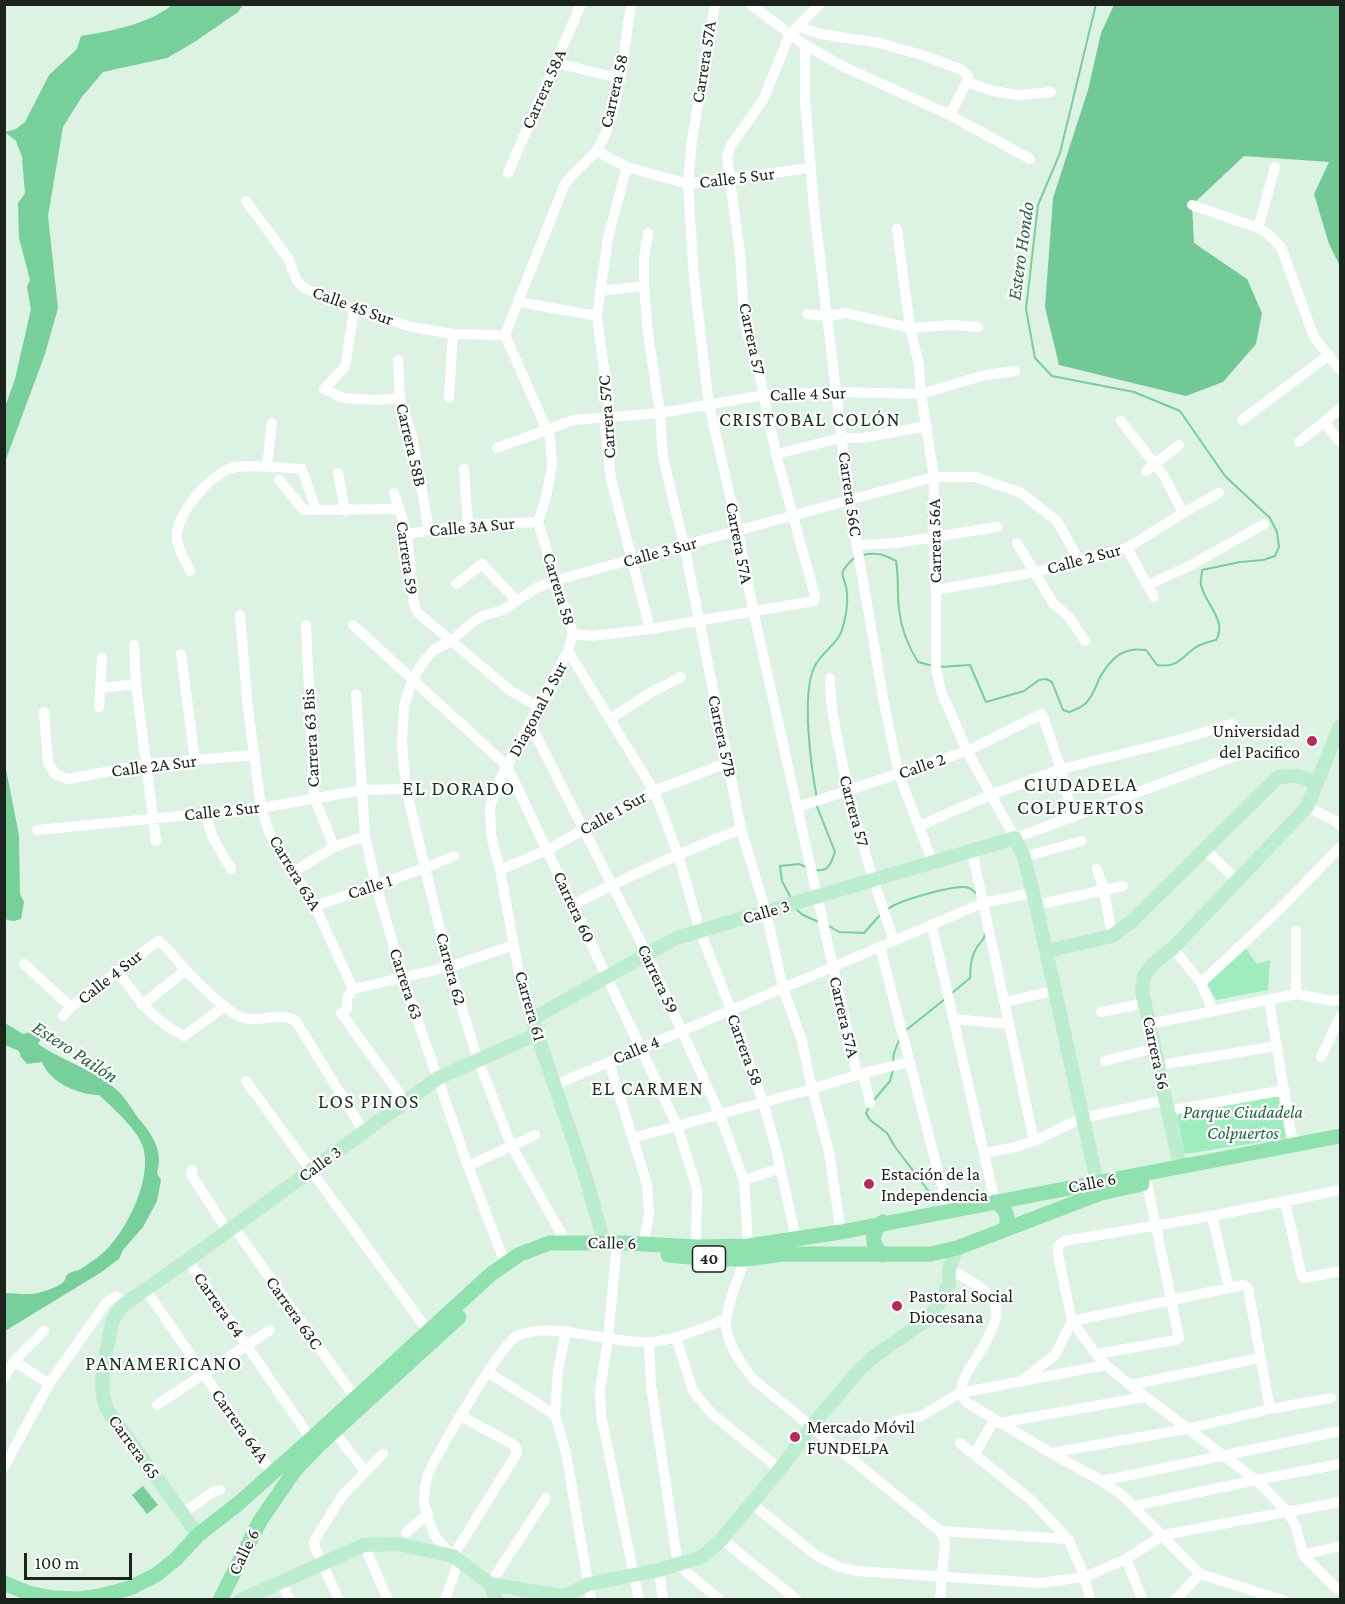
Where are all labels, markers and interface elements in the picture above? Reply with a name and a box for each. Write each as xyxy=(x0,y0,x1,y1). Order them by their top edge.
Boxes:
street label: Carrera 57A xyxy=(687,19,721,105)
street label: Carrera 58A xyxy=(517,46,571,132)
street label: Carrera 58 xyxy=(595,52,633,130)
street label: Calle 5 Sur xyxy=(698,163,776,193)
water label: Estero Hondo xyxy=(1002,200,1040,302)
street label: Calle 4S Sur xyxy=(309,281,397,331)
street label: Carrera 57 xyxy=(734,301,770,377)
street label: Carrera 57C xyxy=(593,375,621,459)
street label: Calle 4 Sur xyxy=(769,382,847,406)
street label: Carrera 58B xyxy=(391,401,431,489)
district label: CRISTOBAL COLÓN xyxy=(719,408,901,432)
street label: Carrera 56C xyxy=(833,450,867,538)
street label: Carrera 56A xyxy=(923,498,947,584)
street label: Carrera 57A xyxy=(720,500,758,586)
street label: Calle 3A Sur xyxy=(428,512,516,542)
street label: Carrera 59 xyxy=(391,520,423,596)
street label: Calle 3 Sur xyxy=(621,532,699,572)
street label: Calle 2 Sur xyxy=(1045,539,1123,579)
street label: Carrera 58 xyxy=(538,550,580,628)
street label: Diagonal 2 Sur xyxy=(504,658,572,760)
street label: Carrera 63 Bis xyxy=(298,688,324,788)
street label: Carrera 57B xyxy=(703,693,741,779)
place label: Universidad del Pacifico xyxy=(1213,720,1300,762)
marker: Universidad del Pacifico xyxy=(1305,734,1319,748)
street label: Calle 2 xyxy=(896,748,948,784)
street label: Calle 2A Sur xyxy=(110,750,198,782)
street label: Carrera 57 xyxy=(834,773,874,849)
district label: CIUDADELA COLPUERTOS xyxy=(1017,773,1145,820)
district label: EL DORADO xyxy=(402,777,516,801)
street label: Calle 1 Sur xyxy=(576,786,650,840)
street label: Calle 2 Sur xyxy=(183,796,261,826)
street label: Carrera 63A xyxy=(264,831,326,915)
street label: Carrera 60 xyxy=(548,868,600,946)
street label: Calle 1 xyxy=(345,870,395,904)
street label: Calle 3 xyxy=(740,895,792,929)
street label: Carrera 62 xyxy=(431,930,471,1008)
street label: Carrera 59 xyxy=(633,941,683,1017)
street label: Calle 4 Sur xyxy=(73,945,147,1009)
street label: Carrera 63 xyxy=(384,945,428,1023)
street label: Carrera 61 xyxy=(510,968,550,1044)
street label: Carrera 57A xyxy=(824,974,864,1060)
street label: Carrera 58 xyxy=(722,1011,768,1089)
street label: Carrera 56 xyxy=(1138,1014,1174,1092)
water label: Estero Pailón xyxy=(28,1015,122,1089)
street label: Calle 4 xyxy=(609,1031,663,1069)
district label: EL CARMEN xyxy=(592,1077,704,1101)
district label: LOS PINOS xyxy=(318,1090,420,1114)
park label: Parque Ciudadela Colpuertos xyxy=(1183,1101,1303,1144)
street label: Calle 3 xyxy=(294,1141,346,1187)
place label: Estación de la Independencia xyxy=(881,1163,988,1206)
street label: Calle 6 xyxy=(1066,1168,1118,1198)
marker: Estación de la Independencia xyxy=(862,1177,876,1191)
street label: Calle 6 xyxy=(587,1232,637,1254)
road number: 40 xyxy=(692,1246,726,1272)
street label: Carrera 64 xyxy=(189,1268,249,1342)
street label: Carrera 63C xyxy=(261,1272,327,1354)
place label: Pastoral Social Diocesana xyxy=(909,1285,1013,1328)
marker: Pastoral Social Diocesana xyxy=(890,1299,904,1313)
district label: PANAMERICANO xyxy=(85,1352,243,1376)
street label: Carrera 64A xyxy=(207,1385,273,1467)
street label: Carrera 65 xyxy=(103,1411,165,1483)
place label: Mercado Móvil FUNDELPA xyxy=(807,1416,915,1458)
marker: Mercado Móvil FUNDELPA xyxy=(788,1430,802,1444)
street label: Calle 6 xyxy=(224,1525,264,1579)
scale bar xyxy=(27,1541,135,1579)
text: 100 m xyxy=(35,1553,79,1573)

